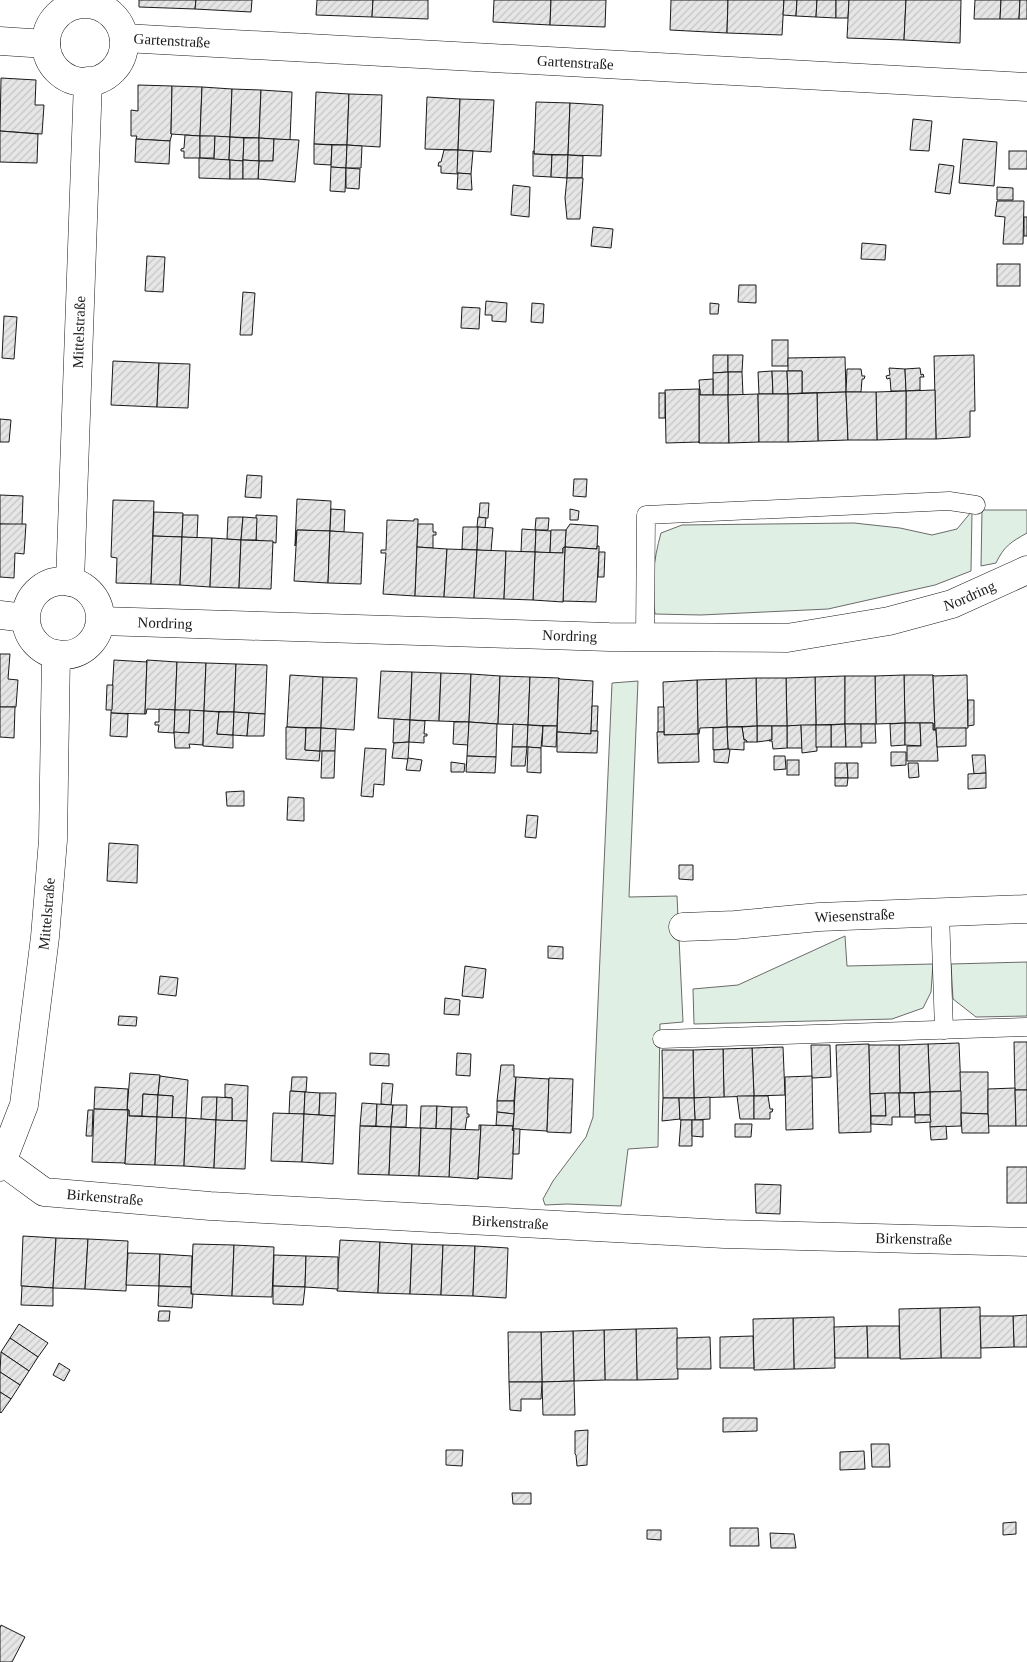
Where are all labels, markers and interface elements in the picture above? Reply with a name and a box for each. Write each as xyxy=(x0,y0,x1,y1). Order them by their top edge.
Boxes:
street label: Gartenstraße xyxy=(133,31,211,51)
street label: Gartenstraße xyxy=(537,52,614,73)
street label: Mittelstraße xyxy=(70,295,88,369)
street label: Nordring xyxy=(942,577,998,614)
street label: Nordring xyxy=(137,614,193,632)
street label: Nordring xyxy=(542,627,598,645)
street label: Mittelstraße xyxy=(35,877,58,951)
street label: Wiesenstraße xyxy=(814,906,895,925)
street label: Birkenstraße xyxy=(66,1186,144,1208)
street label: Birkenstraße xyxy=(471,1212,549,1232)
street label: Birkenstraße xyxy=(875,1230,953,1248)

